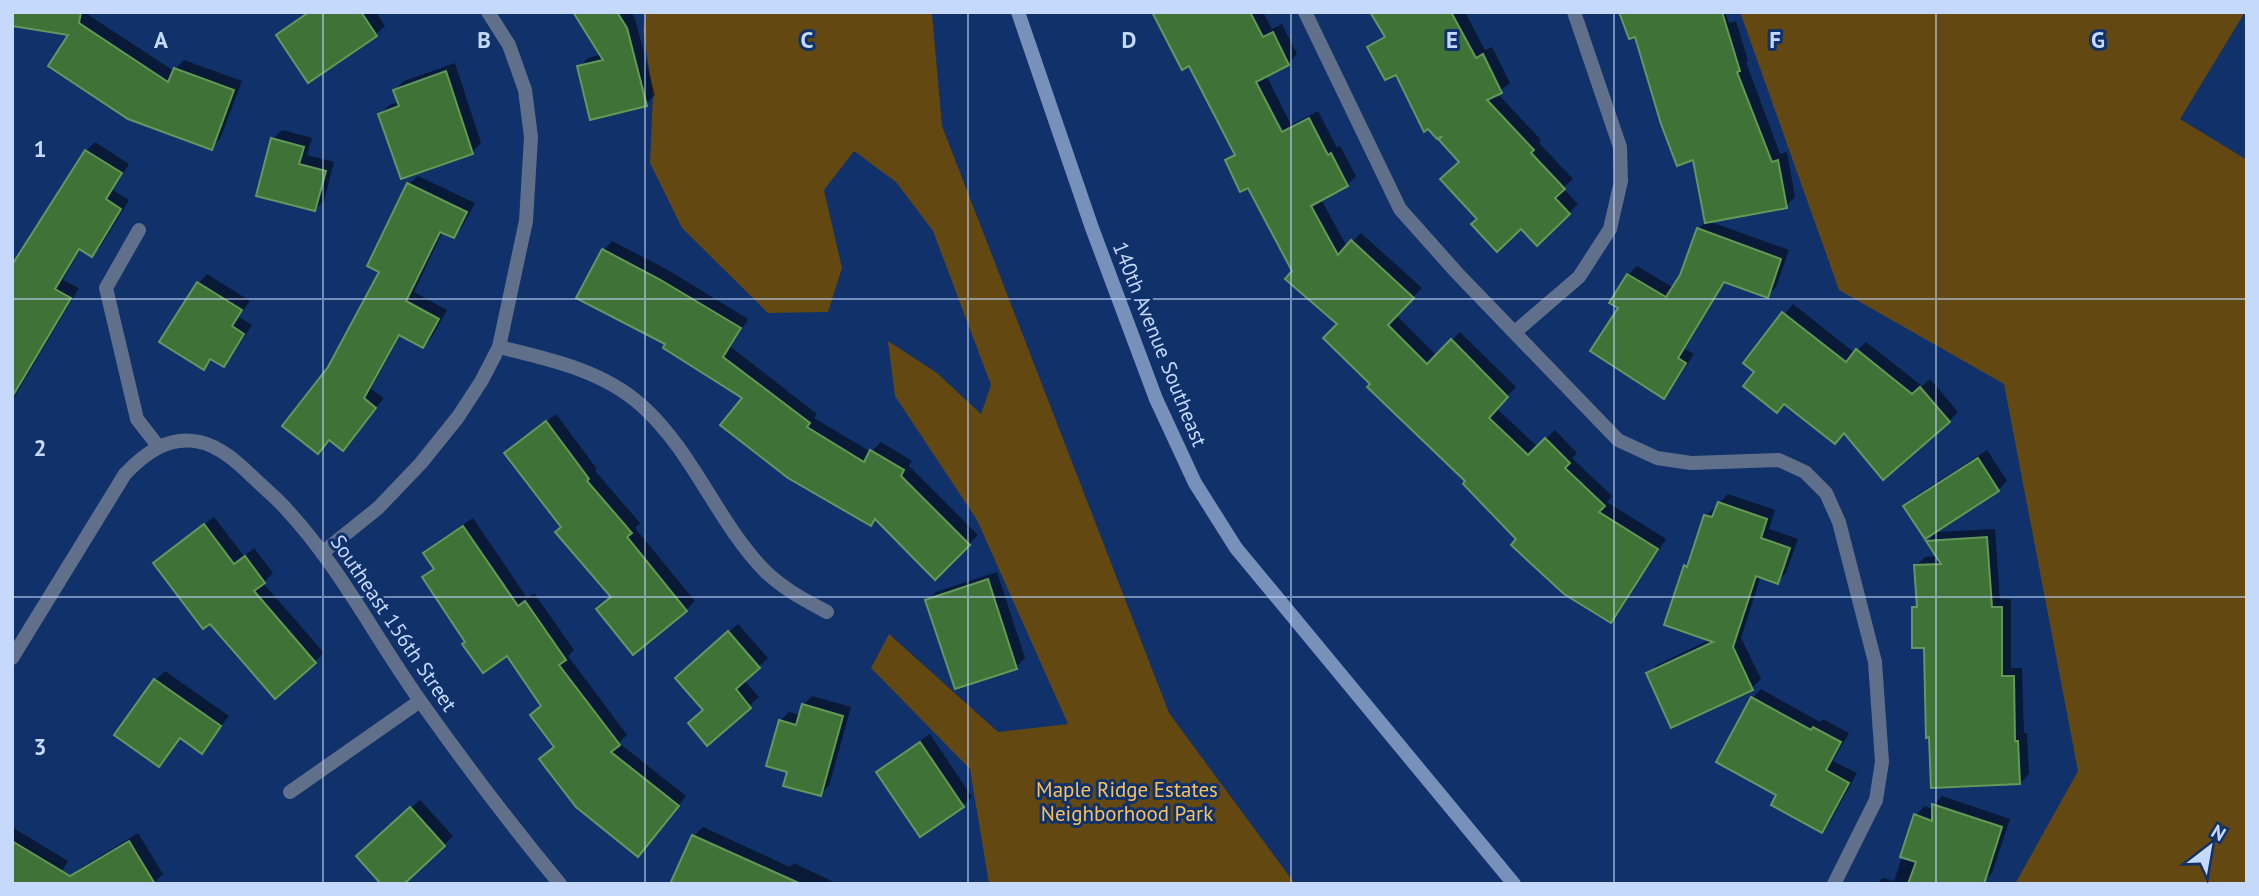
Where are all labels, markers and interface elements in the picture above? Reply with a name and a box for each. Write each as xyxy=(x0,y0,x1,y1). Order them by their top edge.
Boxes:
text: A xyxy=(154,25,168,54)
text: B xyxy=(477,25,491,54)
text: C xyxy=(801,25,814,54)
text: D xyxy=(1122,25,1136,54)
text: E xyxy=(1446,25,1458,54)
text: F xyxy=(1769,25,1781,54)
text: G xyxy=(2091,25,2105,54)
text: 1 xyxy=(33,134,47,163)
street label: 140th Avenue Southeast xyxy=(1107,238,1213,450)
text: 2 xyxy=(33,433,47,462)
street label: Southeast 156th Street xyxy=(325,530,463,716)
text: 3 xyxy=(33,732,47,761)
park label: Maple Ridge Estates Neighborhood Park xyxy=(1036,776,1218,827)
north arrow xyxy=(2175,812,2245,882)
text: N xyxy=(2207,819,2230,846)

